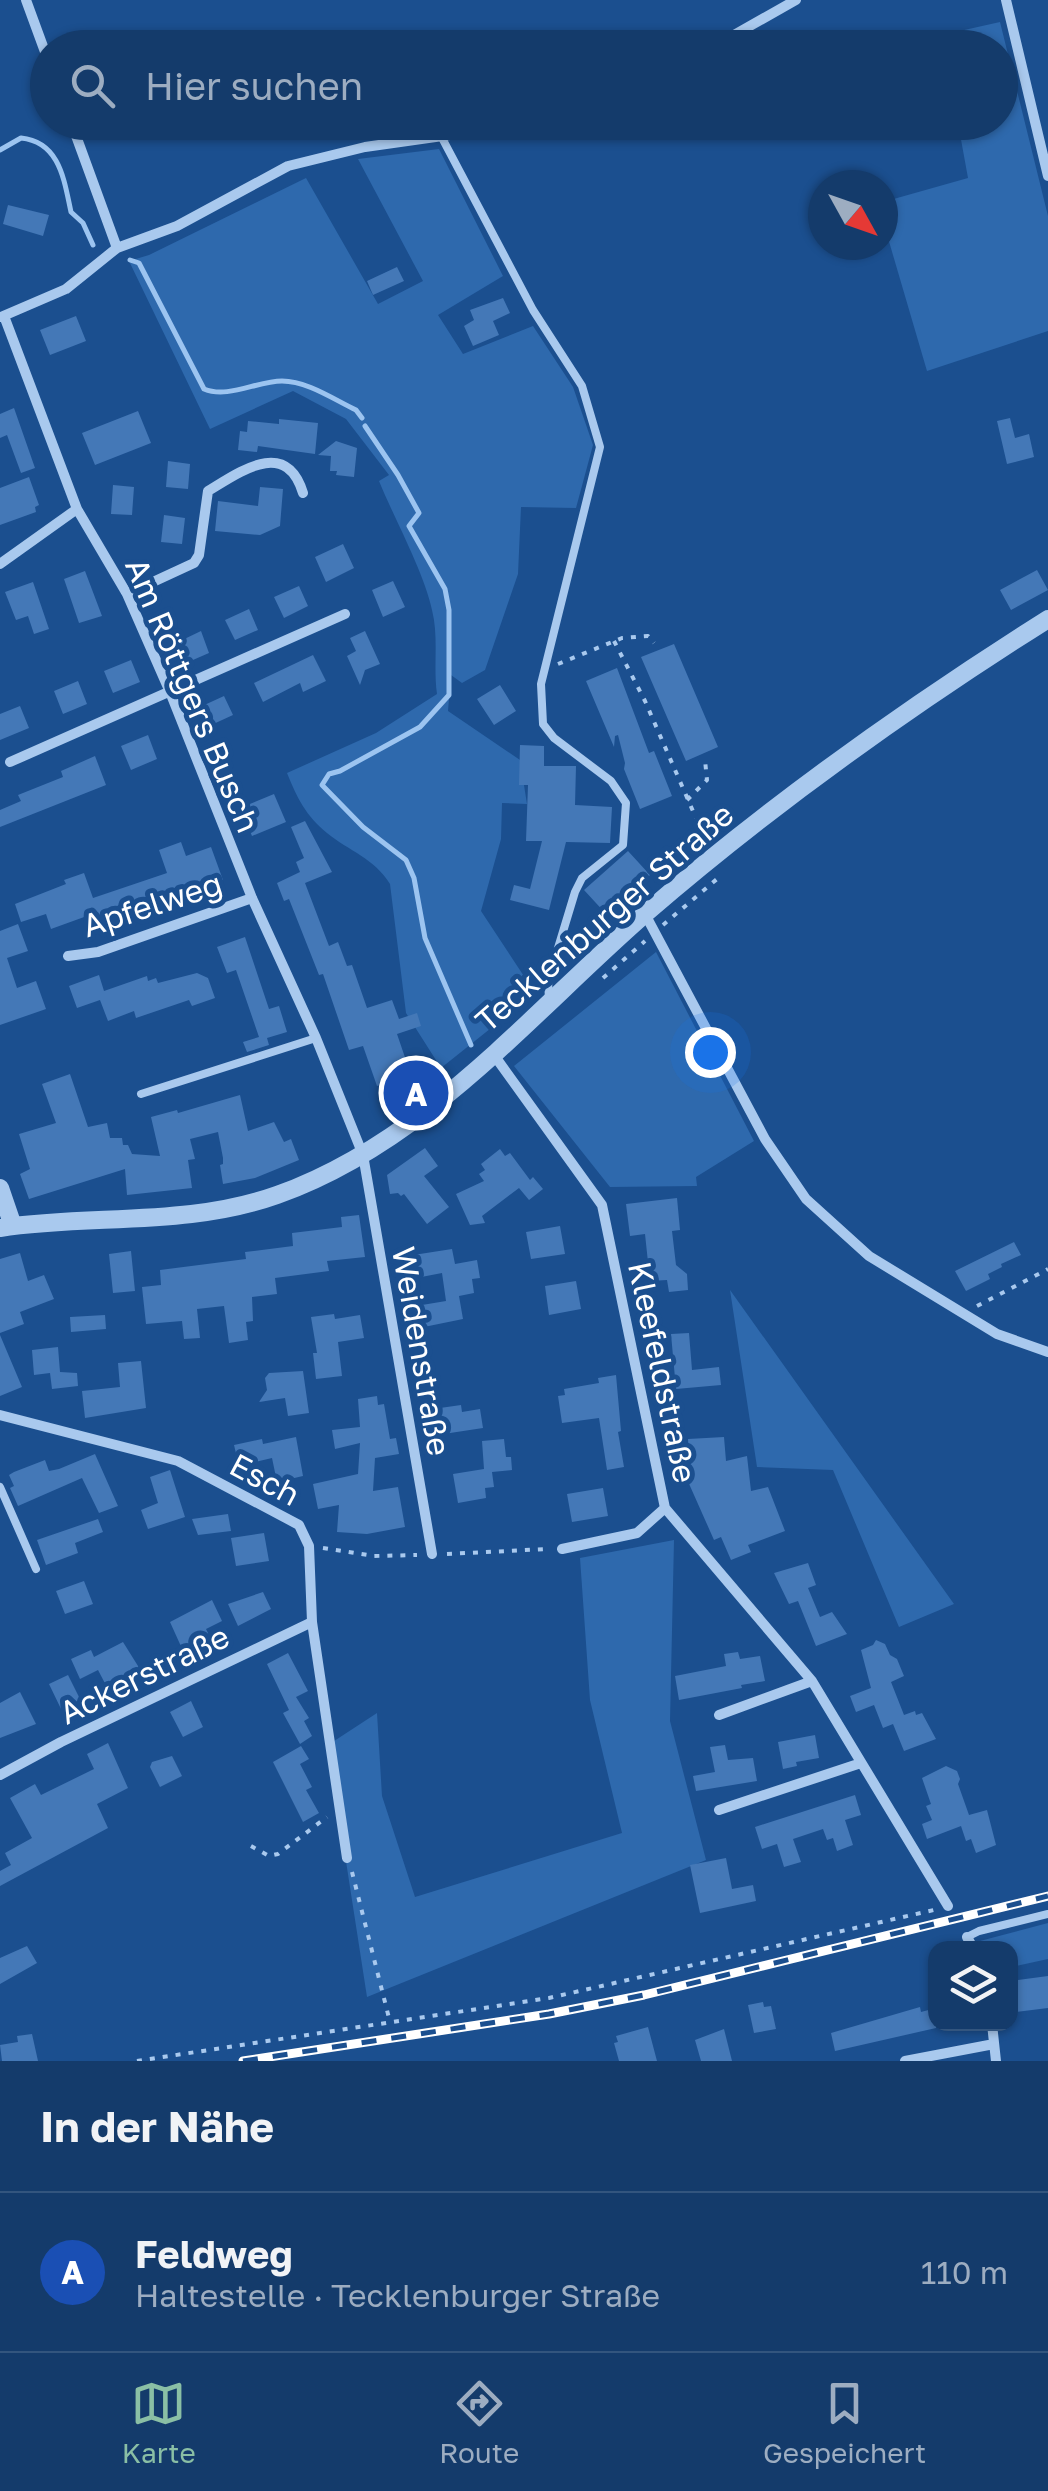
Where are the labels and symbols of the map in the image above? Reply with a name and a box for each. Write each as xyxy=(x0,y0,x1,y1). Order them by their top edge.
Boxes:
north arrow xyxy=(808,170,898,260)
street label: Am Röttgers Busch xyxy=(118,552,268,838)
street label: Tecklenburger Straße xyxy=(467,795,741,1039)
street label: Apfelweg xyxy=(77,864,227,944)
your location xyxy=(685,1027,736,1078)
pin: A xyxy=(384,1056,448,1130)
street label: Weidenstraße xyxy=(385,1243,459,1459)
street label: Kleefeldstraße xyxy=(621,1258,705,1486)
street label: Esch xyxy=(224,1445,306,1513)
street label: Ackerstraße xyxy=(53,1617,235,1731)

